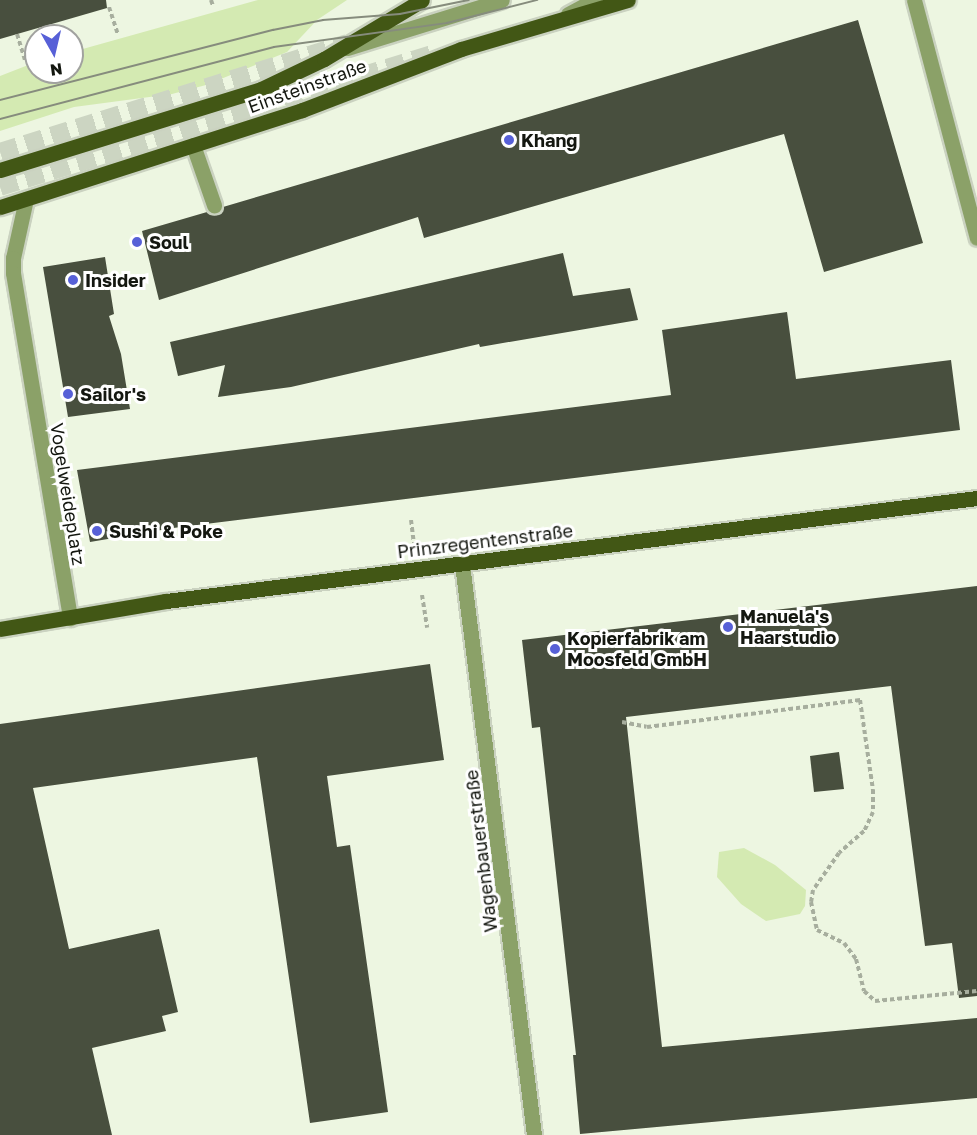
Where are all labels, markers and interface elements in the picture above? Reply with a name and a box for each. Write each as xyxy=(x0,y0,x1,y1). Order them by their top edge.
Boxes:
north arrow xyxy=(24,24,84,84)
street label: Einsteinstraße xyxy=(245,55,369,117)
text: N xyxy=(49,59,64,81)
place label: Khang xyxy=(521,129,577,151)
marker: Khang xyxy=(502,133,516,147)
place label: Soul xyxy=(149,231,189,253)
marker: Soul xyxy=(130,235,144,249)
place label: Insider xyxy=(85,269,146,291)
marker: Insider xyxy=(66,273,80,287)
place label: Sailor's xyxy=(80,383,146,405)
marker: Sailor's xyxy=(61,387,75,401)
street label: Vogelweideplatz xyxy=(46,421,90,567)
place label: Sushi & Poke xyxy=(109,520,223,542)
street label: Prinzregentenstraße xyxy=(396,520,574,562)
marker: Sushi & Poke xyxy=(90,524,104,538)
place label: Manuela's Haarstudio xyxy=(740,606,836,648)
marker: Manuela's Haarstudio xyxy=(721,620,735,634)
place label: Kopierfabrik am Moosfeld GmbH xyxy=(567,628,707,670)
marker: Kopierfabrik am Moosfeld GmbH xyxy=(548,642,562,656)
street label: Wagenbauerstraße xyxy=(460,769,502,933)

